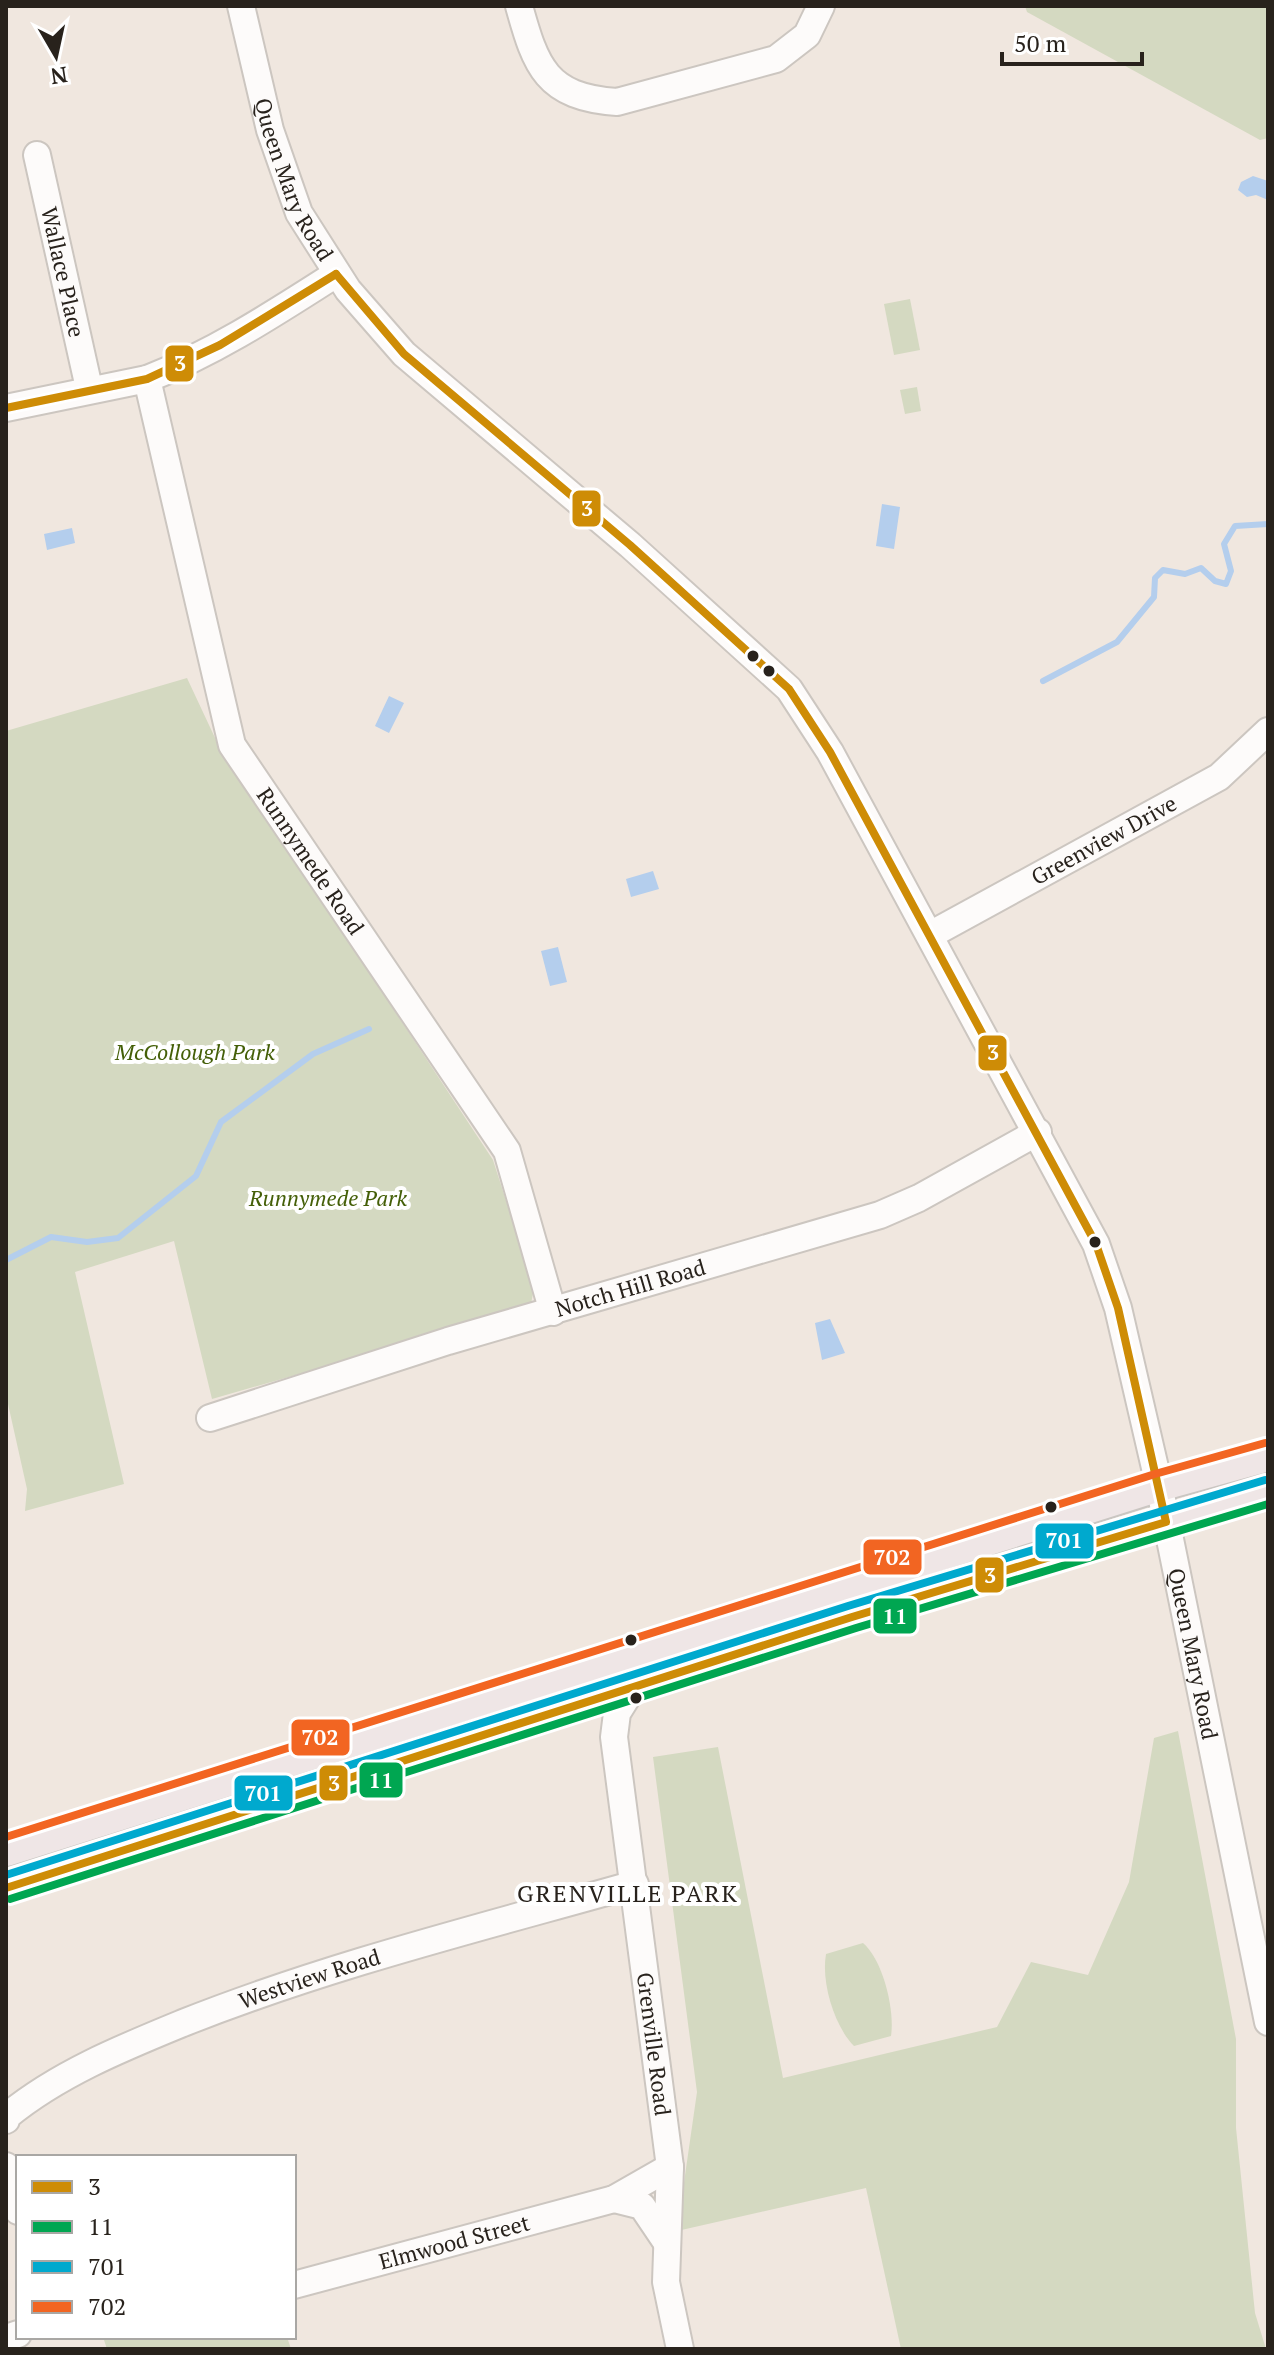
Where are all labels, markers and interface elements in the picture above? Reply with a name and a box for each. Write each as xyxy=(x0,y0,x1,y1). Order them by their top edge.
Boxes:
north arrow xyxy=(16,16,96,96)
scale bar xyxy=(1002,16,1142,66)
text: 50 m xyxy=(1014,27,1066,59)
text: N xyxy=(48,61,70,92)
street label: Queen Mary Road xyxy=(249,95,341,266)
street label: Wallace Place xyxy=(35,204,92,340)
line badge: 3 xyxy=(164,344,195,383)
text: 3 xyxy=(174,348,186,377)
line badge: 3 xyxy=(571,489,602,528)
text: 3 xyxy=(581,493,593,522)
unlabelled marker xyxy=(745,648,761,664)
unlabelled marker xyxy=(761,663,777,679)
street label: Runnymede Road xyxy=(251,782,371,940)
street label: Greenview Drive xyxy=(1026,788,1181,891)
line badge: 3 xyxy=(977,1034,1008,1072)
park label: McCollough Park xyxy=(114,1037,275,1066)
text: 3 xyxy=(987,1037,999,1066)
park label: Runnymede Park xyxy=(248,1183,407,1212)
unlabelled marker xyxy=(1087,1234,1103,1250)
street label: Notch Hill Road xyxy=(552,1252,709,1323)
unlabelled marker xyxy=(1043,1499,1059,1515)
line badge: 701 xyxy=(1034,1522,1095,1560)
text: 701 xyxy=(1045,1525,1083,1554)
line badge: 702 xyxy=(862,1538,923,1576)
text: 702 xyxy=(873,1542,911,1571)
line badge: 3 xyxy=(974,1556,1005,1594)
text: 3 xyxy=(984,1560,996,1589)
street label: Queen Mary Road xyxy=(1162,1565,1225,1742)
line badge: 11 xyxy=(872,1597,918,1635)
text: 11 xyxy=(883,1601,907,1630)
unlabelled marker xyxy=(623,1632,639,1648)
unlabelled marker xyxy=(628,1690,644,1706)
line badge: 702 xyxy=(290,1718,351,1757)
text: 702 xyxy=(301,1722,339,1751)
line badge: 11 xyxy=(358,1761,404,1799)
line badge: 3 xyxy=(318,1764,349,1802)
text: 11 xyxy=(369,1765,393,1794)
text: 3 xyxy=(328,1768,340,1797)
line badge: 701 xyxy=(233,1774,294,1812)
text: 701 xyxy=(244,1778,282,1807)
district label: GRENVILLE PARK xyxy=(517,1877,739,1909)
street label: Westview Road xyxy=(235,1942,383,2015)
street label: Grenville Road xyxy=(631,1970,678,2117)
legend xyxy=(16,2155,296,2339)
text: 3 xyxy=(88,2170,101,2202)
street label: Elmwood Street xyxy=(376,2207,533,2276)
text: 11 xyxy=(88,2210,114,2242)
text: 701 xyxy=(88,2250,126,2282)
text: 702 xyxy=(88,2290,126,2322)

